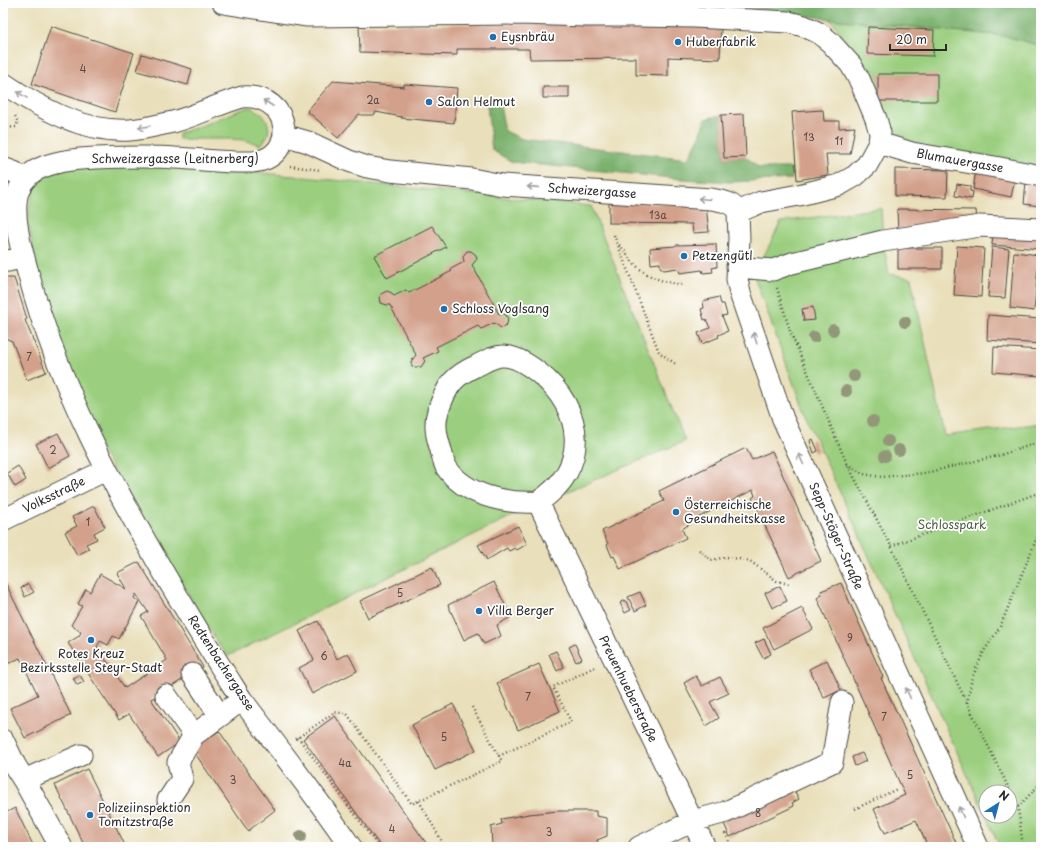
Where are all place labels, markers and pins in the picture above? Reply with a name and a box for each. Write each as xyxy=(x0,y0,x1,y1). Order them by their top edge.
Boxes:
place label: Eysnbräu xyxy=(501,27,555,45)
marker: Eysnbräu xyxy=(488,32,498,42)
place label: Huberfabrik xyxy=(686,32,756,50)
marker: Huberfabrik xyxy=(673,37,683,47)
place label: Salon Helmut xyxy=(437,92,515,110)
marker: Salon Helmut xyxy=(424,97,434,107)
place label: Petzengütl xyxy=(692,246,753,264)
marker: Petzengütl xyxy=(679,251,689,261)
place label: Schloss Voglsang xyxy=(452,299,549,317)
marker: Schloss Voglsang xyxy=(439,304,449,314)
place label: Österreichische Gesundheitskasse xyxy=(684,495,786,527)
marker: Österreichische Gesundheitskasse xyxy=(671,507,681,517)
place label: Villa Berger xyxy=(487,601,555,619)
marker: Villa Berger xyxy=(474,606,484,616)
marker: Rotes Kreuz Bezirksstelle Steyr-Stadt xyxy=(86,635,96,645)
place label: Rotes Kreuz Bezirksstelle Steyr-Stadt xyxy=(20,644,162,676)
place label: Polizeiinspektion Tomitzstraße xyxy=(98,798,191,830)
marker: Polizeiinspektion Tomitzstraße xyxy=(85,810,95,820)

